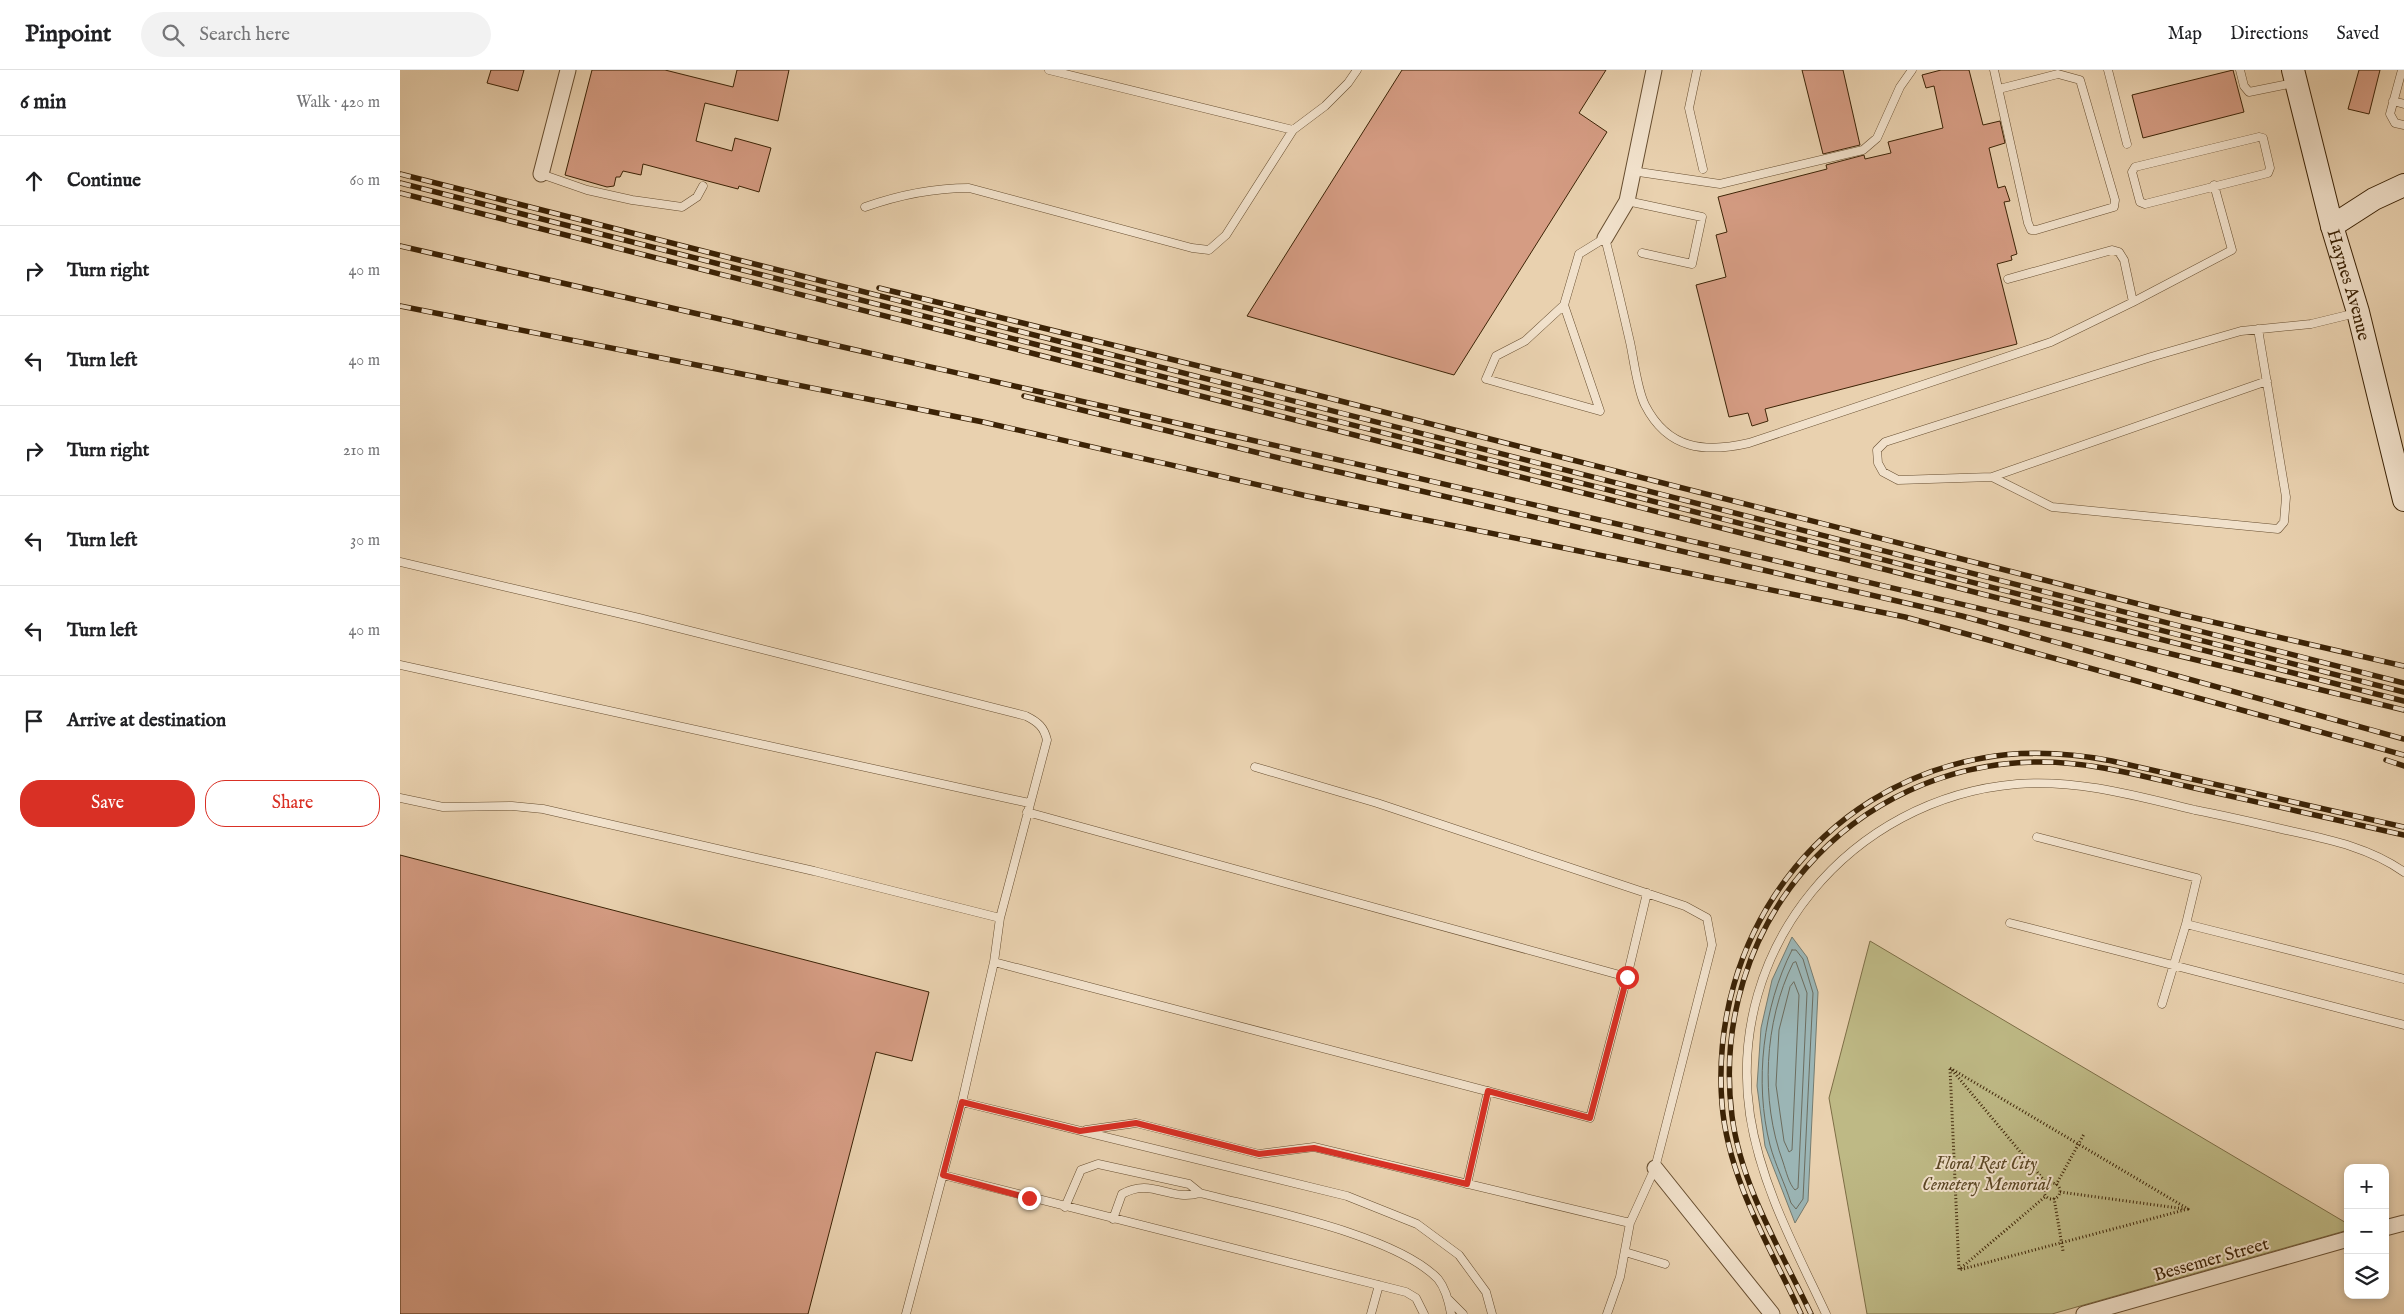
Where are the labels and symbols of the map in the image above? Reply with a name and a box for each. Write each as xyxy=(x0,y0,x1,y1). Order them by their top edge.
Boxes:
street label: Haynes Avenue xyxy=(2321,227,2375,343)
route start xyxy=(1616,966,1639,989)
park label: Floral Rest City Cemetery Memorial xyxy=(1922,1153,2052,1197)
route end xyxy=(1018,1187,1041,1210)
street label: Bessemer Street xyxy=(2151,1233,2272,1288)

